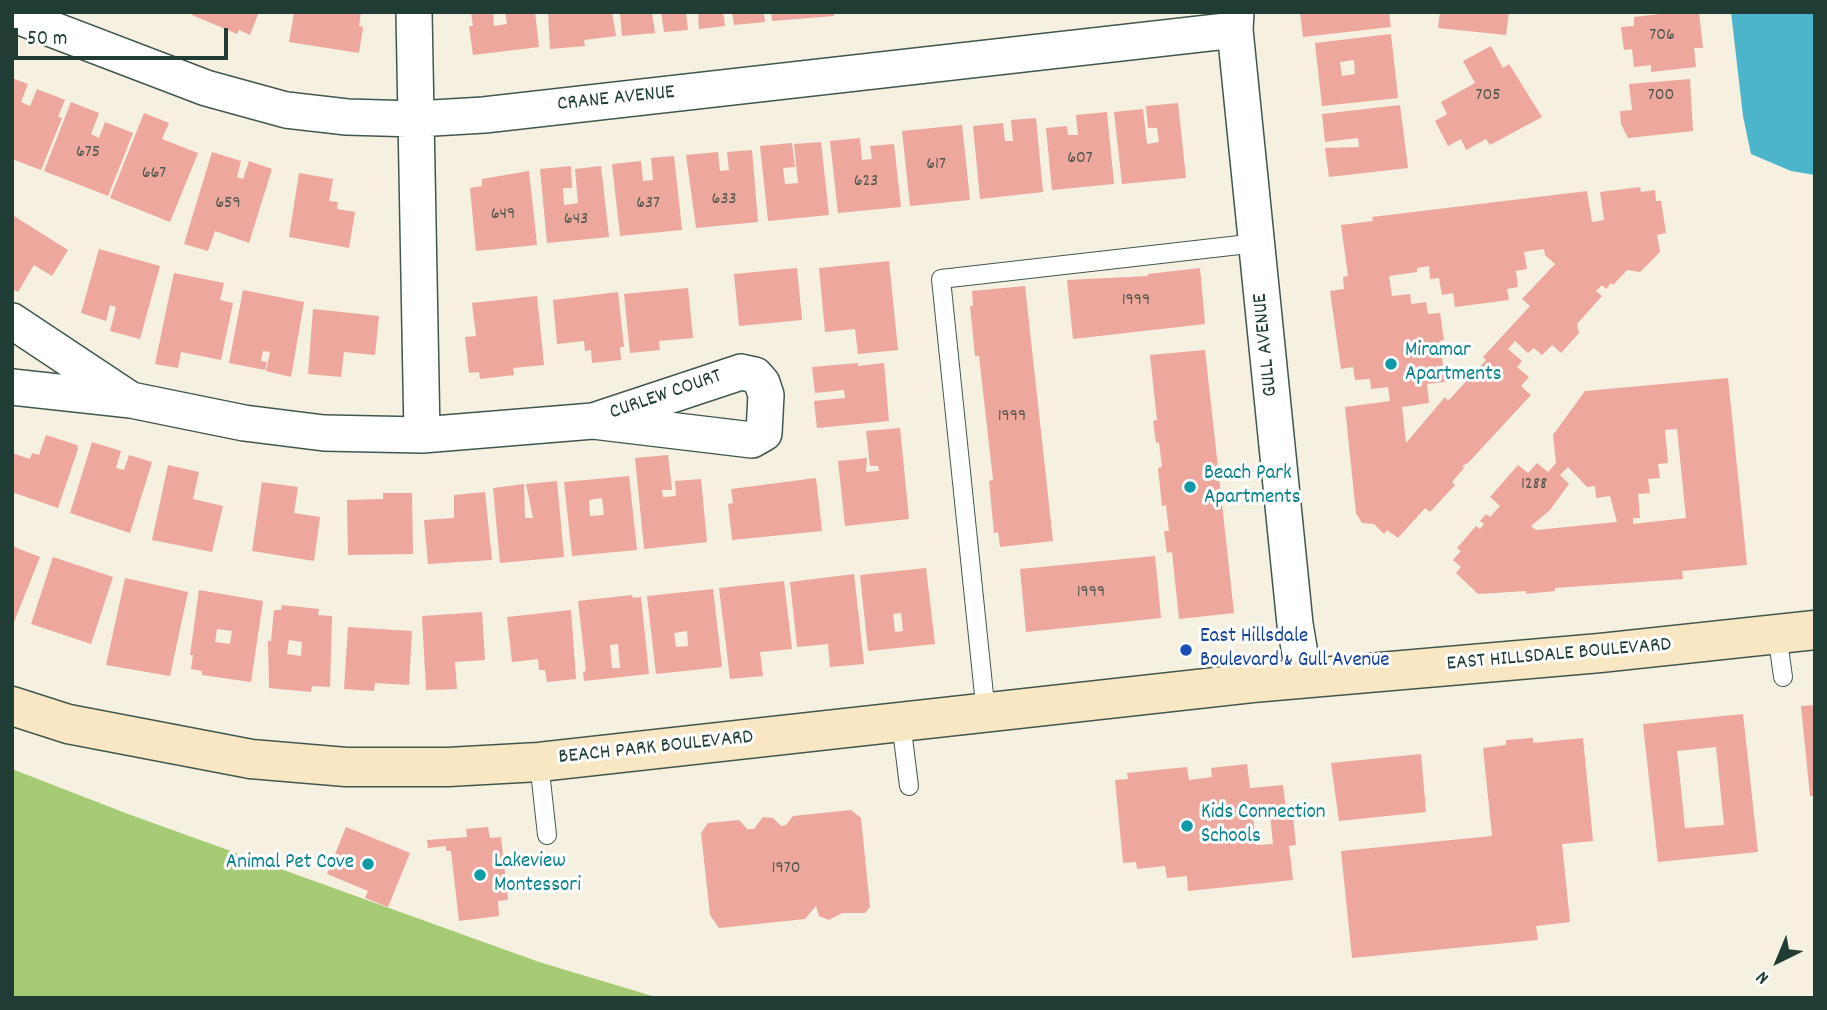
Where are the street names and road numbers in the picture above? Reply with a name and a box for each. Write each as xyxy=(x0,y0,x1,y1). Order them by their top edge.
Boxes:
street label: CRANE AVENUE xyxy=(556,81,676,119)
street label: GULL AVENUE xyxy=(1249,292,1285,398)
street label: CURLEW COURT xyxy=(607,365,725,427)
street label: EAST HILLSDALE BOULEVARD xyxy=(1446,634,1672,678)
street label: BEACH PARK BOULEVARD xyxy=(557,726,755,772)

